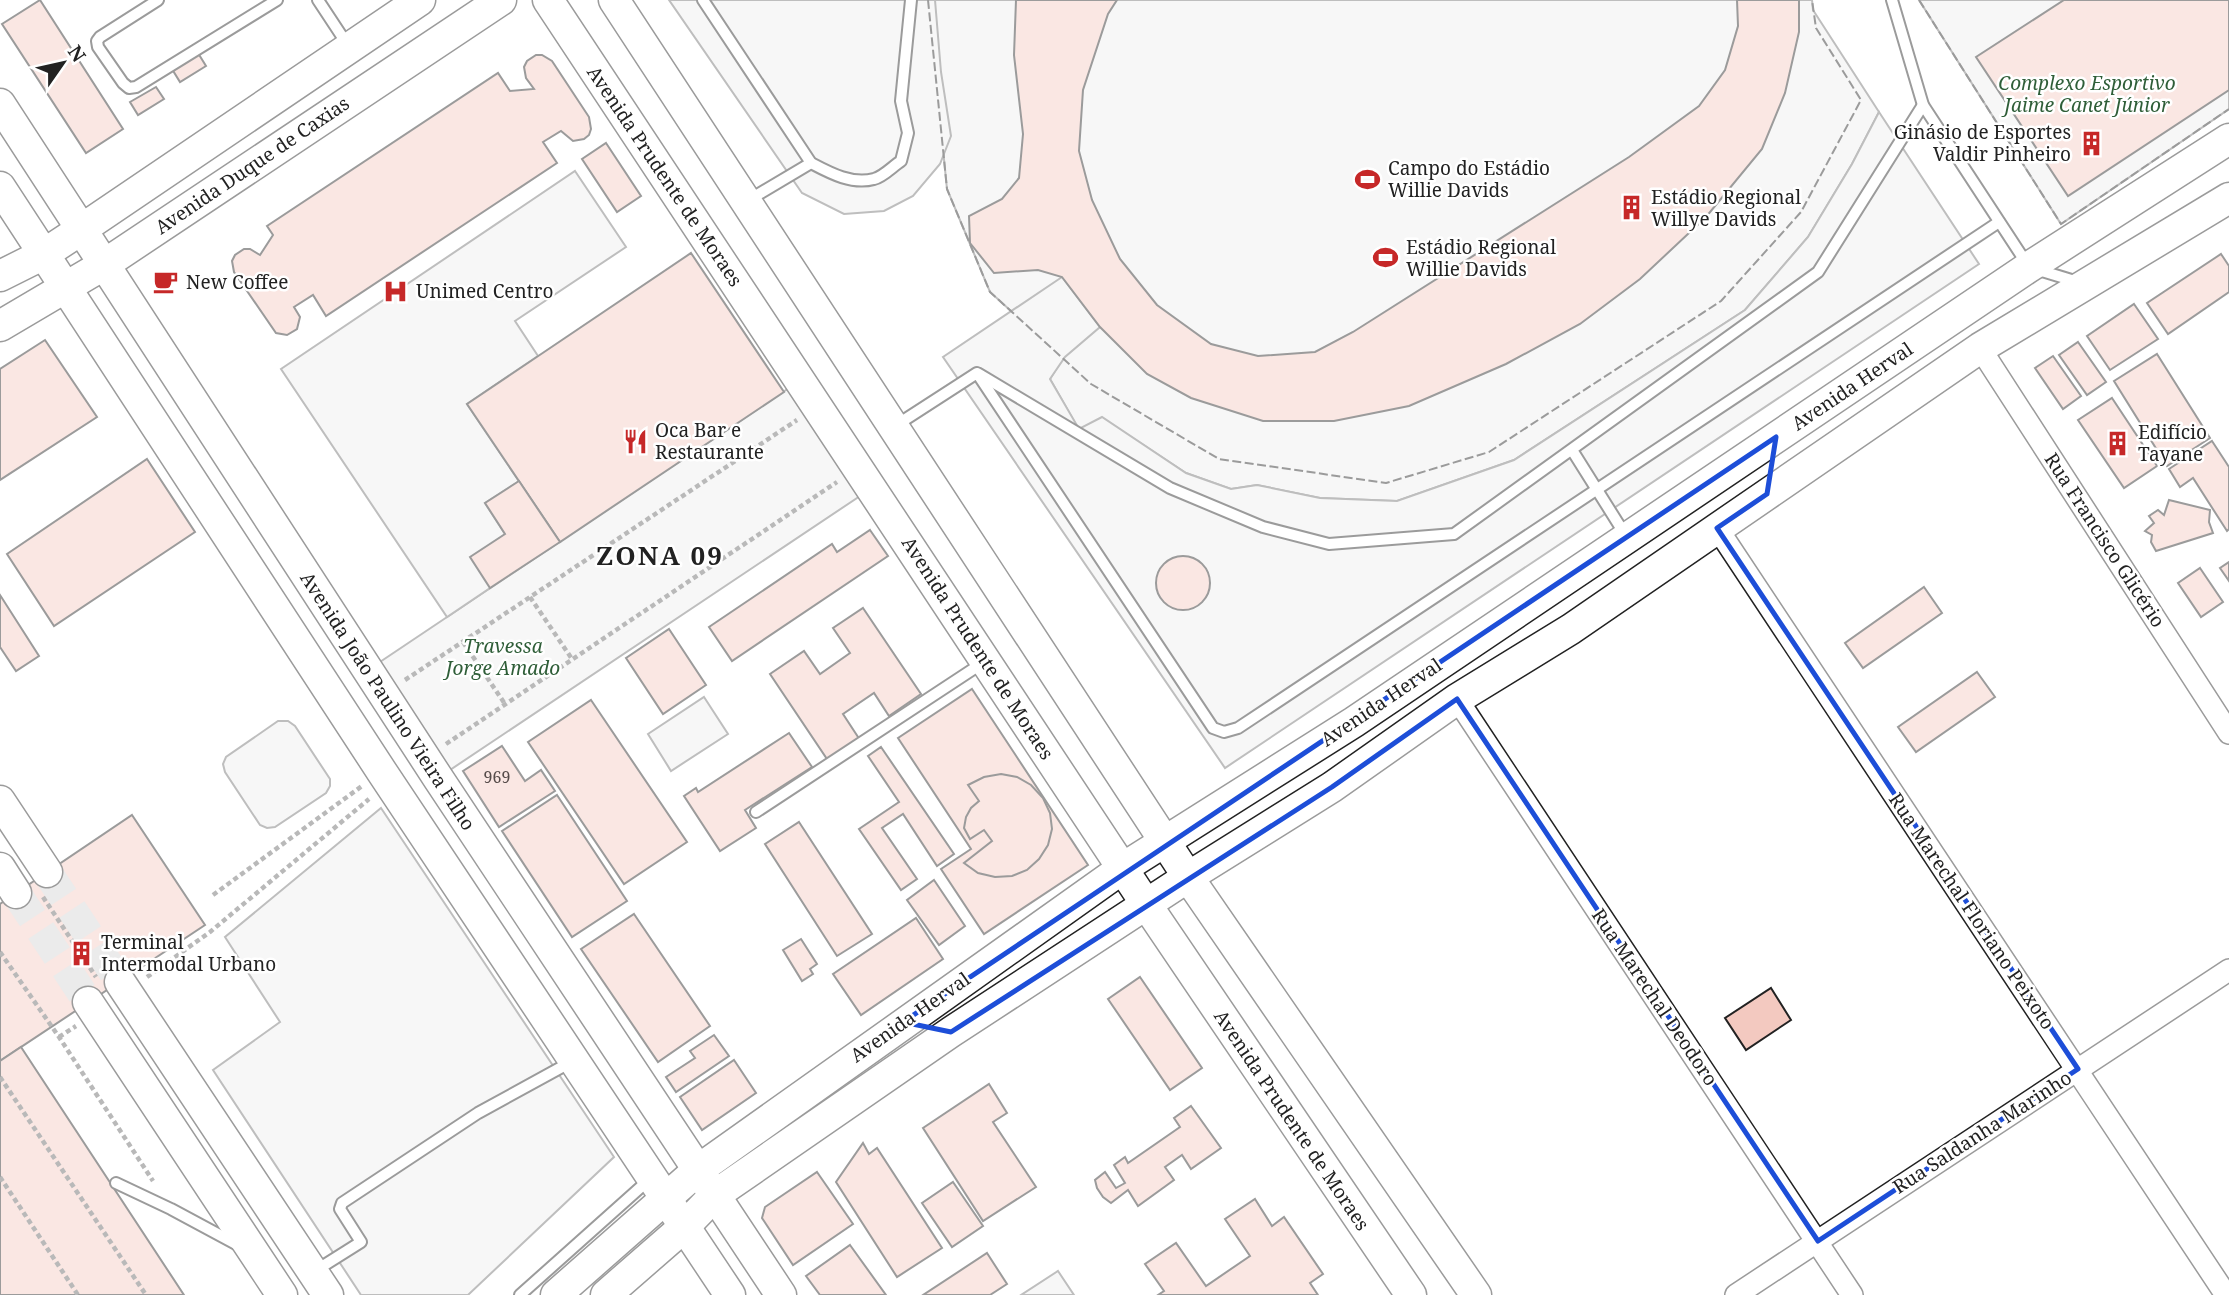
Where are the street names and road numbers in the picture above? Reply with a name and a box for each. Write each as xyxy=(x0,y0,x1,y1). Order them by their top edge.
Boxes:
street label: Avenida Prudente de Moraes xyxy=(581,61,749,291)
street label: Avenida Duque de Caxias xyxy=(150,90,354,240)
street label: Avenida Herval xyxy=(1786,336,1918,436)
street label: Rua Francisco Glicério xyxy=(2039,448,2171,632)
street label: Avenida Prudente de Moraes xyxy=(896,531,1060,765)
street label: Avenida João Paulino Vieira Filho xyxy=(294,567,482,835)
street label: Avenida Herval xyxy=(1315,652,1447,752)
street label: Rua Marechal Floriano Peixoto xyxy=(1883,788,2061,1034)
street label: Rua Marechal Deodoro xyxy=(1586,903,1724,1091)
street label: Avenida Herval xyxy=(845,966,975,1068)
street label: Avenida Prudente de Moraes xyxy=(1208,1005,1376,1235)
street label: Rua Saldanha Marinho xyxy=(1888,1064,2076,1200)

